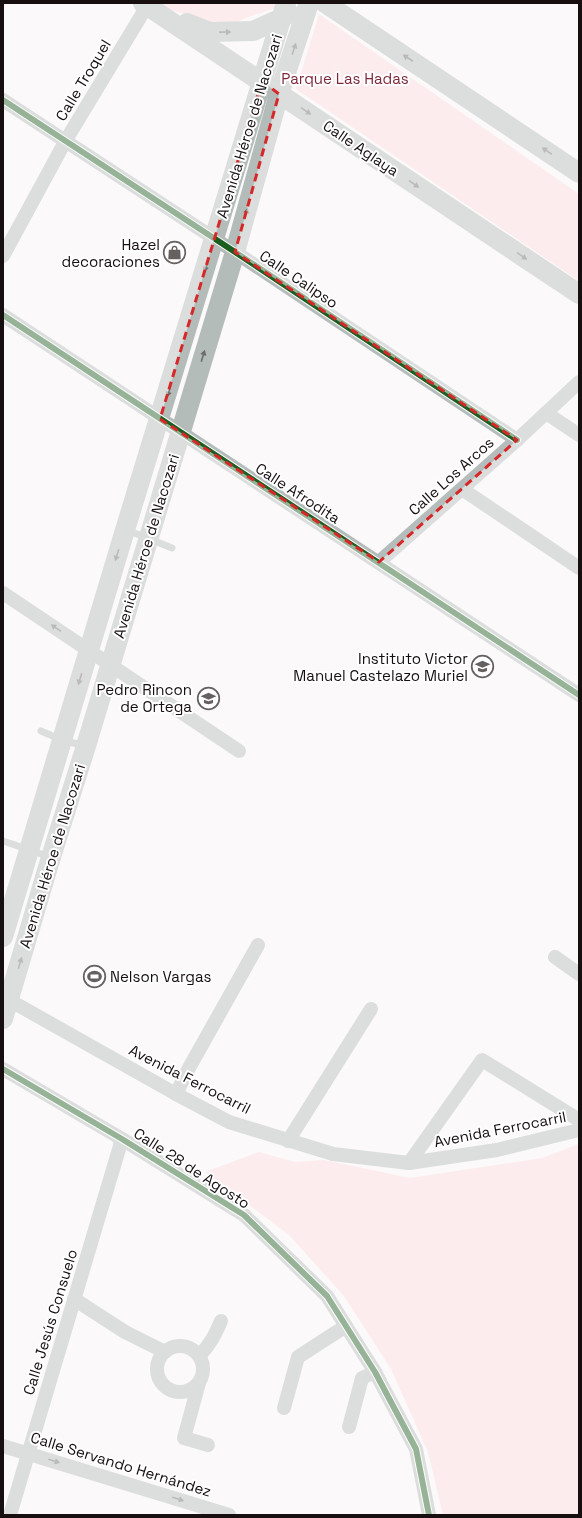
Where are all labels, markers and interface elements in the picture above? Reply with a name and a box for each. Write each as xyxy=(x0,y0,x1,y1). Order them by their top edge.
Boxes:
one-way arrow xyxy=(219,28,231,35)
street label: Avenida Héroe de Nacozari xyxy=(212,32,286,220)
street label: Calle Troquel xyxy=(51,36,115,124)
one-way arrow xyxy=(291,43,297,55)
one-way arrow xyxy=(403,54,413,62)
park label: Parque Las Hadas xyxy=(281,69,409,88)
one-way arrow xyxy=(300,107,311,115)
street label: Calle Aglaya xyxy=(320,116,403,180)
one-way arrow xyxy=(542,147,552,155)
one-way arrow xyxy=(408,180,419,187)
one-way arrow xyxy=(243,208,249,220)
place label: Hazel decoraciones xyxy=(62,235,160,271)
shop icon: Hazel decoraciones xyxy=(162,240,188,266)
street label: Calle Calipso xyxy=(256,246,342,312)
one-way arrow xyxy=(516,252,527,260)
one-way arrow xyxy=(203,261,209,273)
one-way arrow xyxy=(200,350,206,362)
one-way arrow xyxy=(166,385,172,397)
street label: Calle Los Arcos xyxy=(404,433,498,519)
street label: Avenida Héroe de Nacozari xyxy=(109,452,183,640)
street label: Calle Afrodita xyxy=(252,459,344,528)
one-way arrow xyxy=(114,549,120,561)
one-way arrow xyxy=(51,625,62,632)
place label: Instituto Victor Manuel Castelazo Muriel xyxy=(293,649,468,685)
school or university icon: Instituto Victor Manuel Castelazo Muriel xyxy=(470,654,496,680)
one-way arrow xyxy=(77,674,83,686)
place label: Pedro Rincon de Ortega xyxy=(96,680,192,716)
school or university icon: Pedro Rincon de Ortega xyxy=(195,685,221,711)
street label: Avenida Héroe de Nacozari xyxy=(15,762,89,950)
one-way arrow xyxy=(17,956,23,968)
sports icon: Nelson Vargas xyxy=(81,963,107,989)
place label: Nelson Vargas xyxy=(110,967,211,986)
street label: Avenida Ferrocarril xyxy=(126,1040,254,1118)
street label: Avenida Ferrocarril xyxy=(432,1107,568,1151)
street label: Calle 28 de Agosto xyxy=(130,1123,254,1213)
street label: Calle Jesús Consuelo xyxy=(19,1247,81,1397)
street label: Calle Servando Hernández xyxy=(28,1427,214,1501)
one-way arrow xyxy=(48,1458,60,1464)
one-way arrow xyxy=(172,1496,184,1502)

